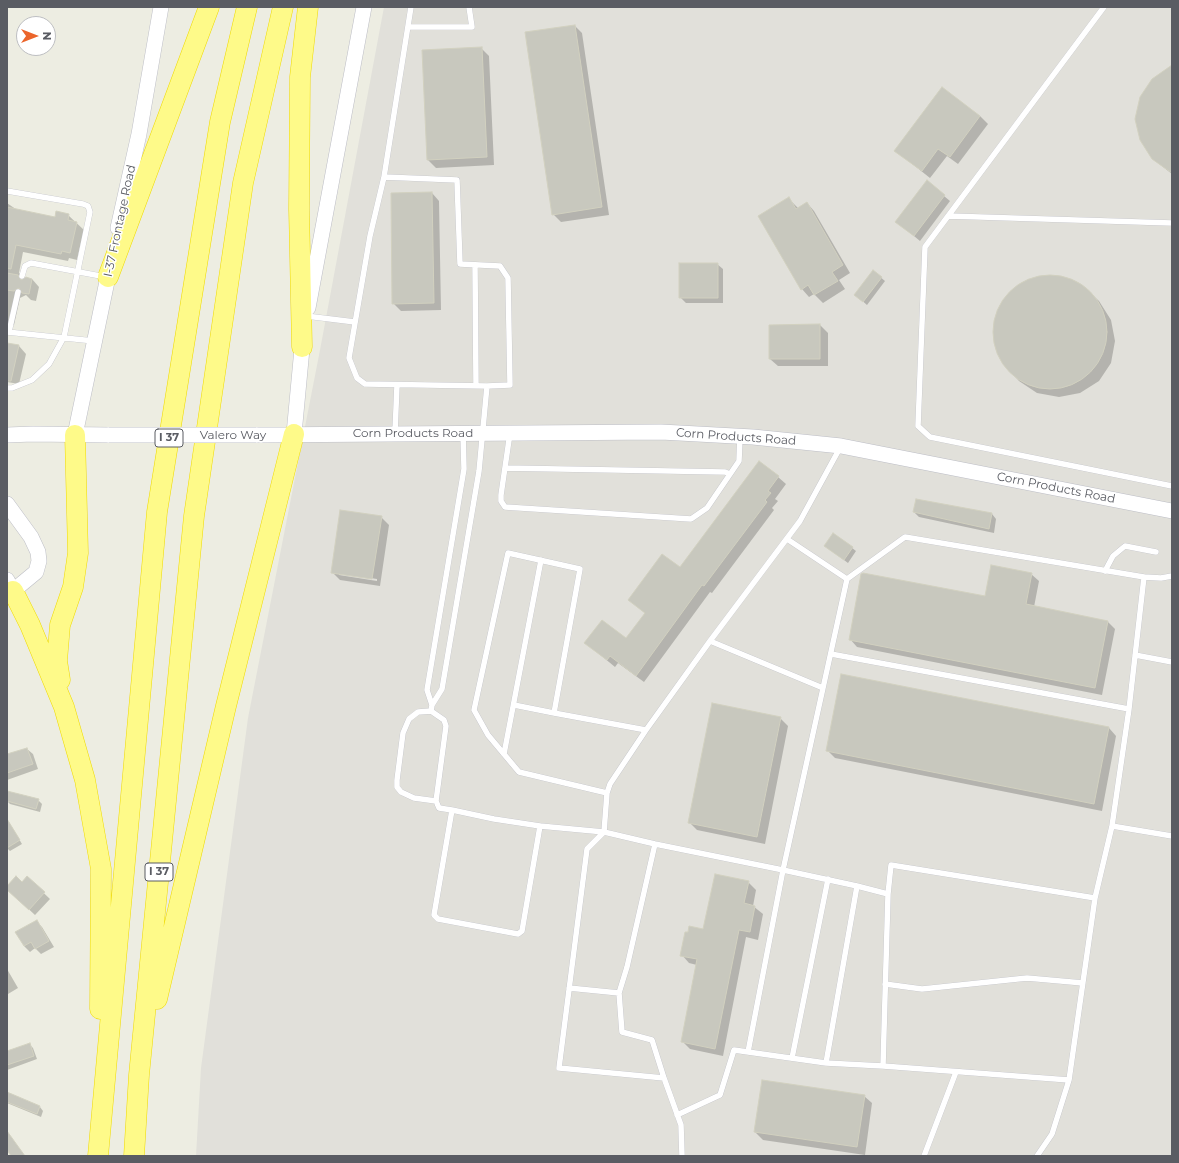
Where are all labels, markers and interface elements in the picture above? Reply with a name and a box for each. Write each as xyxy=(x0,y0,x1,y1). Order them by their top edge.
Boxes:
north arrow xyxy=(16,16,56,56)
text: N xyxy=(40,32,54,40)
street label: I-37 Frontage Road xyxy=(101,164,139,278)
street label: Corn Products Road xyxy=(353,426,473,440)
street label: Corn Products Road xyxy=(675,426,797,448)
street label: Valero Way xyxy=(200,428,266,442)
road number: I 37 xyxy=(155,429,183,447)
street label: Corn Products Road xyxy=(995,469,1117,507)
road number: I 37 xyxy=(145,863,173,881)

